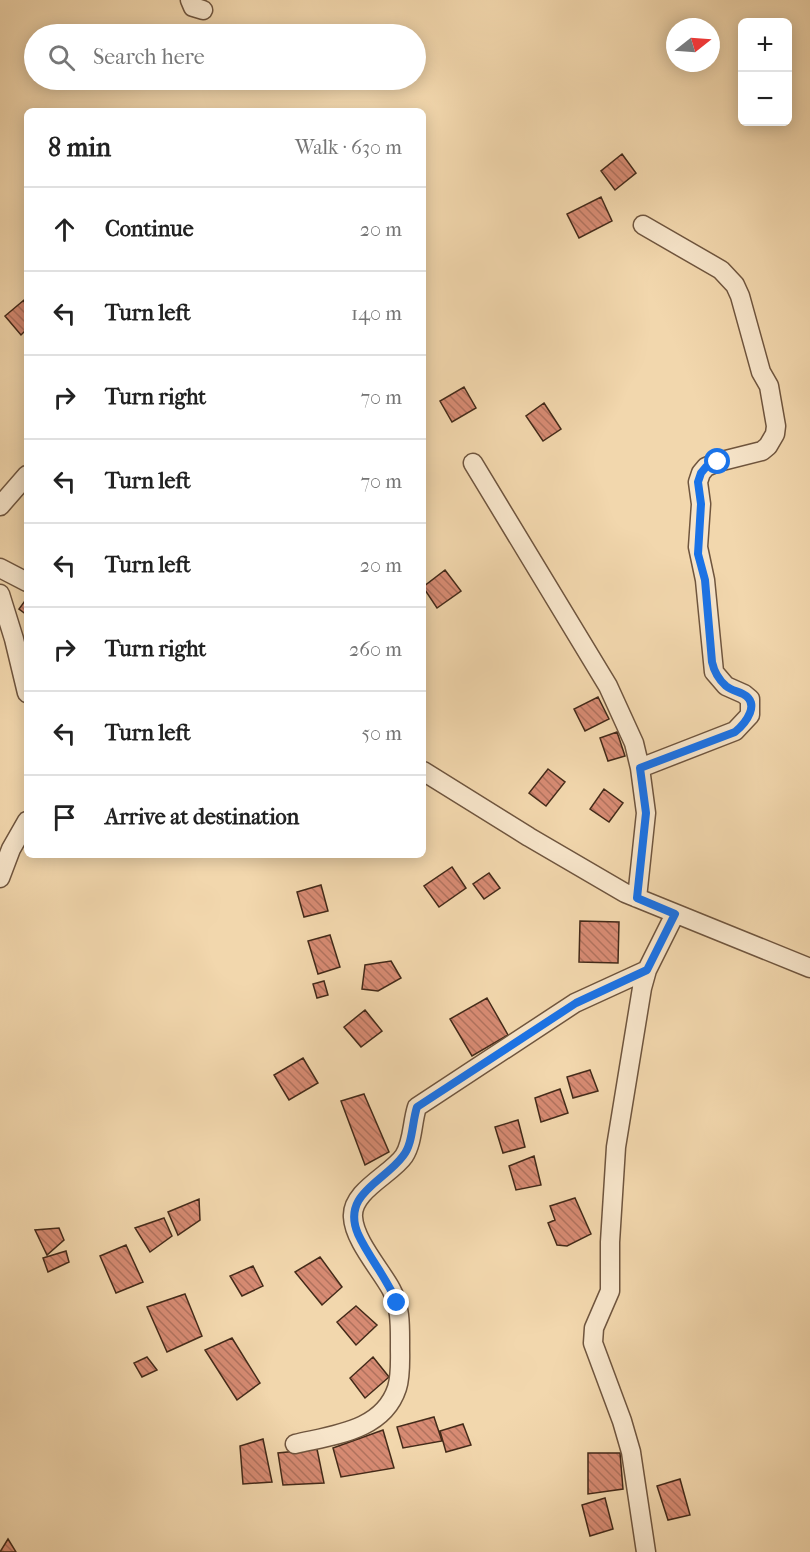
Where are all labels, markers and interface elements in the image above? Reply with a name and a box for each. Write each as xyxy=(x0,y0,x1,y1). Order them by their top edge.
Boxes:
north arrow xyxy=(666,18,720,72)
map controls xyxy=(738,18,792,126)
button: + xyxy=(738,18,792,72)
search box xyxy=(24,24,426,90)
icon: search xyxy=(45,41,78,74)
text: Search here xyxy=(93,44,205,70)
button: − xyxy=(738,72,792,126)
text: 8 min xyxy=(48,132,111,163)
text: Walk · 630 m xyxy=(295,136,402,159)
icon: ahead xyxy=(48,213,81,246)
text: Continue xyxy=(105,216,194,242)
text: 20 m xyxy=(360,218,402,241)
icon: left xyxy=(48,297,81,330)
text: Turn left xyxy=(105,300,191,326)
text: 140 m xyxy=(351,302,402,325)
icon: right xyxy=(48,381,81,414)
text: Turn right xyxy=(105,384,206,410)
text: 70 m xyxy=(360,386,402,409)
route start xyxy=(704,448,730,474)
icon: left xyxy=(48,465,81,498)
text: Turn left xyxy=(105,468,191,494)
text: 70 m xyxy=(360,470,402,493)
icon: left xyxy=(48,549,81,582)
text: Turn left xyxy=(105,552,191,578)
text: 20 m xyxy=(360,554,402,577)
icon: right xyxy=(48,633,81,666)
text: Turn right xyxy=(105,636,206,662)
text: 260 m xyxy=(349,638,402,661)
icon: left xyxy=(48,717,81,750)
text: Turn left xyxy=(105,720,191,746)
text: 50 m xyxy=(361,722,402,745)
icon: arrive xyxy=(48,801,81,834)
text: Arrive at destination xyxy=(105,804,299,830)
route end xyxy=(383,1289,409,1315)

